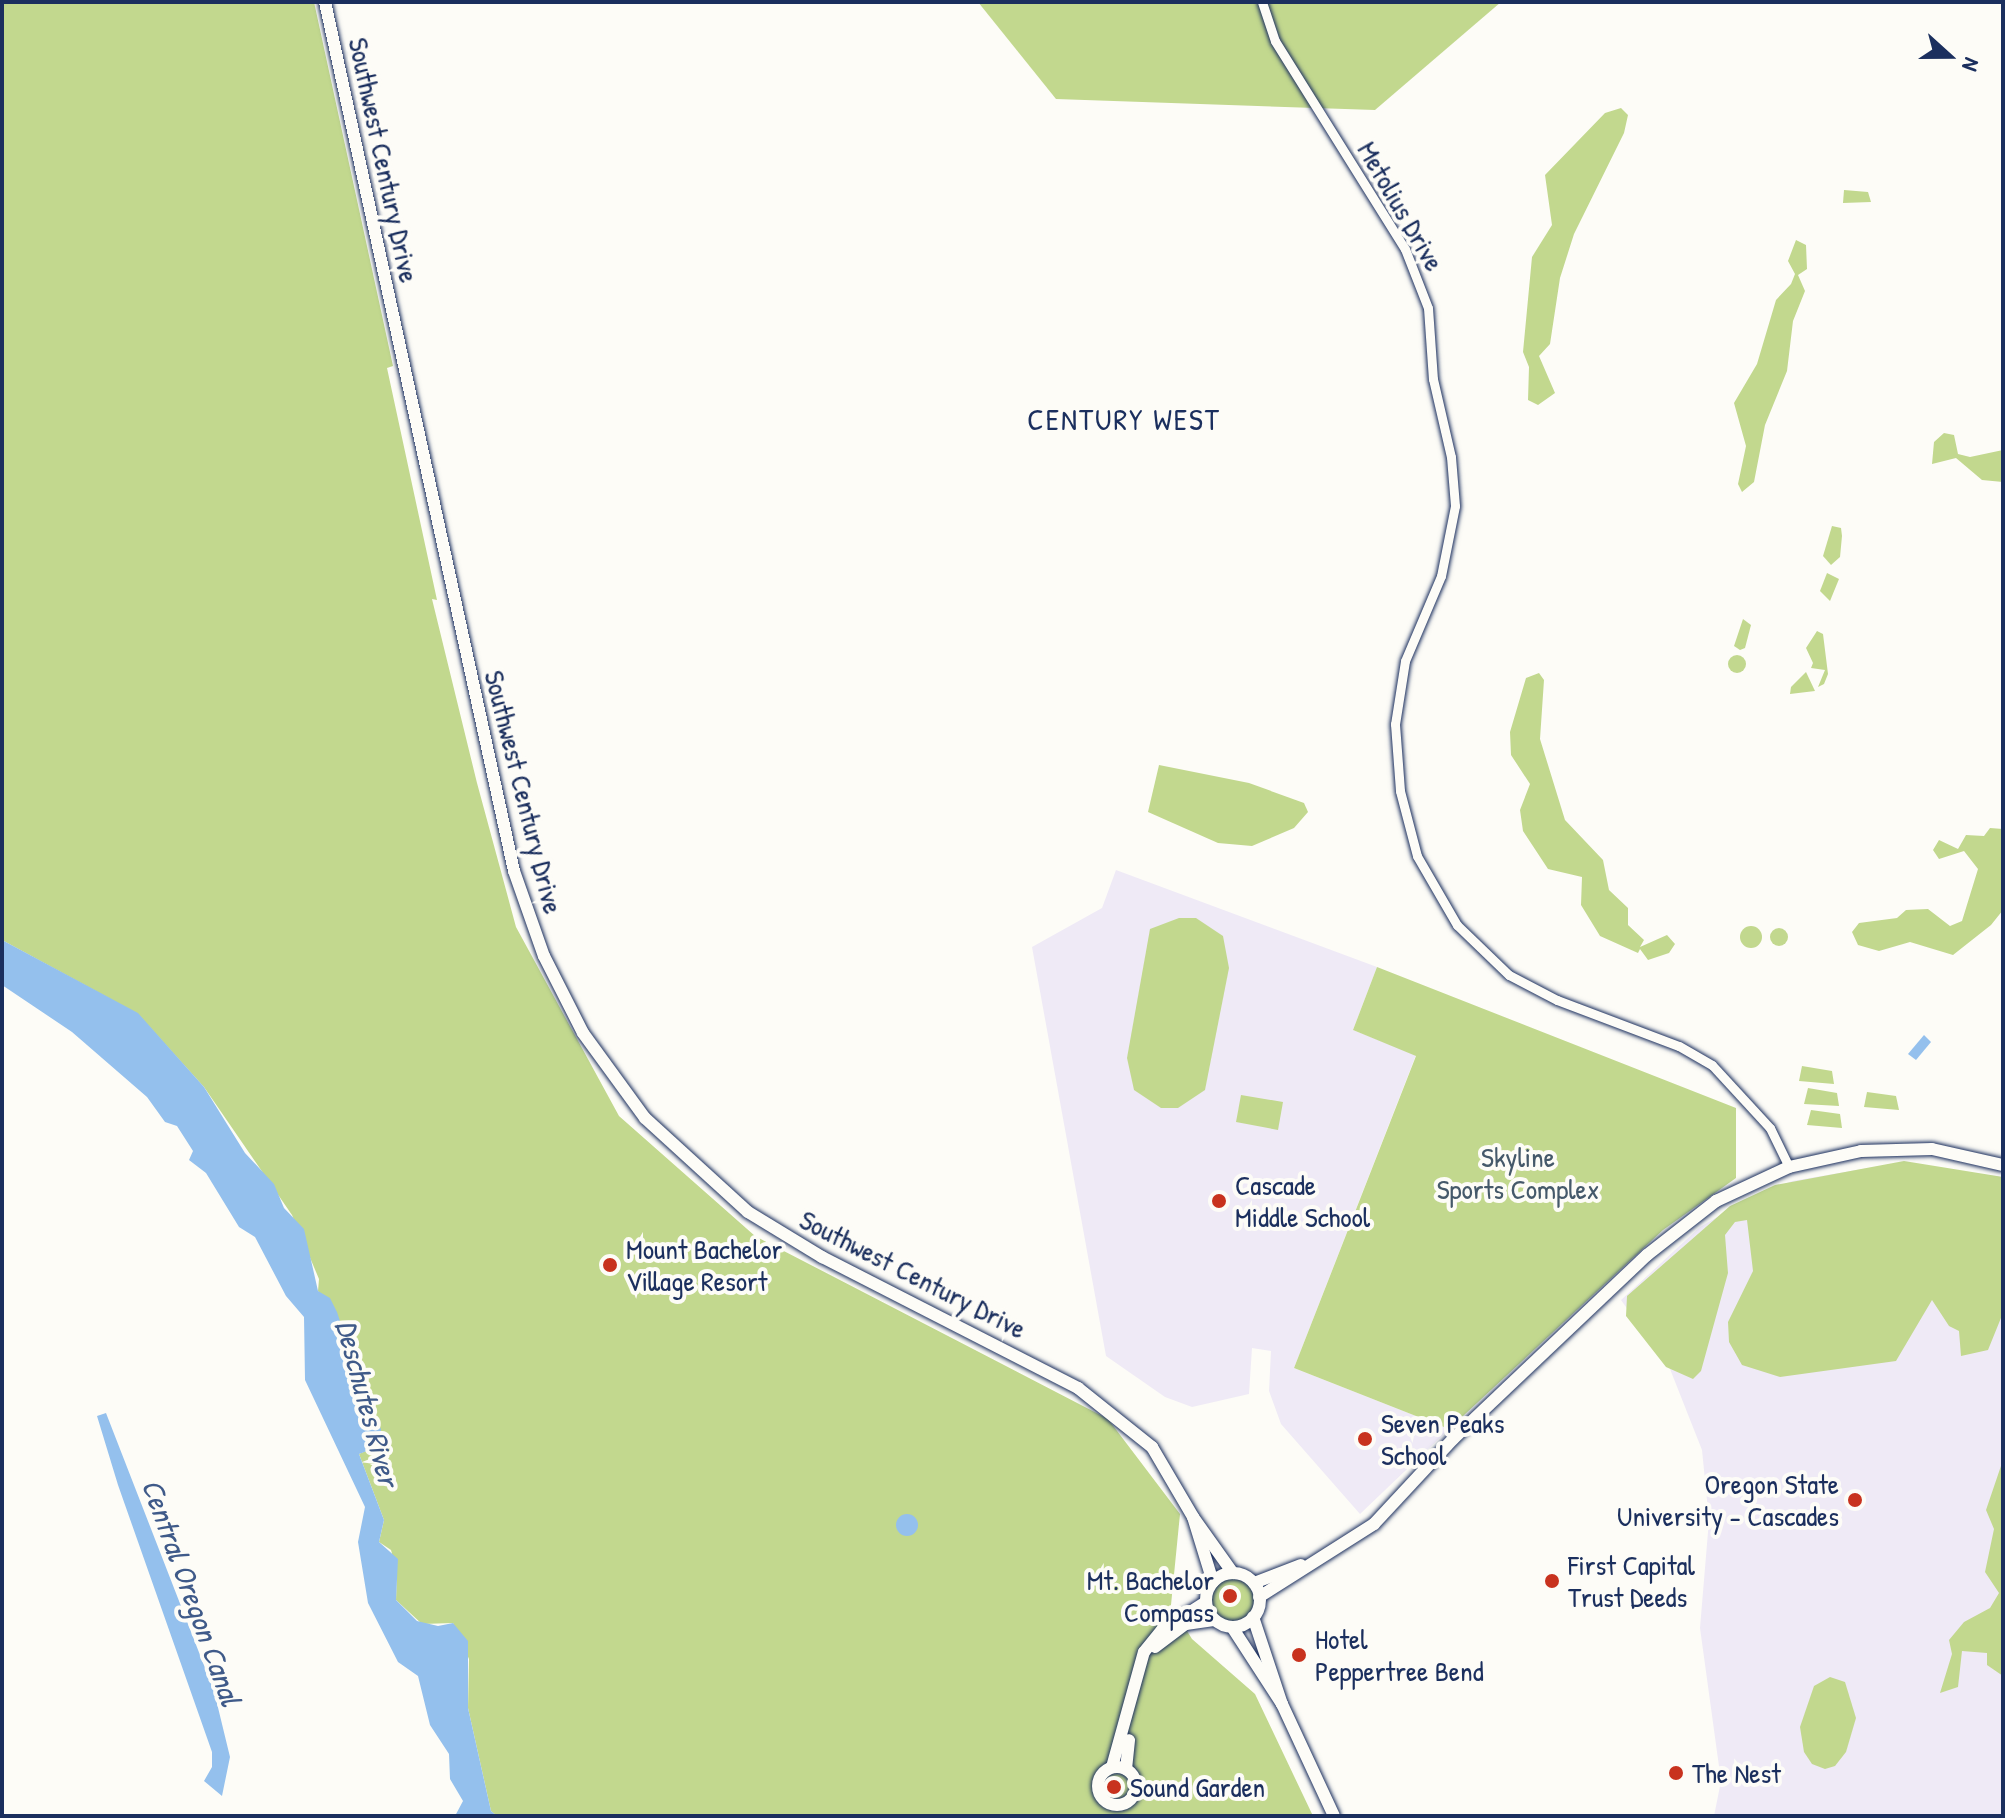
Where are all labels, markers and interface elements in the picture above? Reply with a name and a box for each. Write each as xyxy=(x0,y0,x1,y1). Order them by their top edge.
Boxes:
north arrow xyxy=(1909,16,1989,96)
street label: Southwest Century Drive xyxy=(342,35,426,285)
text: N xyxy=(1955,54,1988,75)
street label: Metolius Drive xyxy=(1351,135,1451,277)
district label: CENTURY WEST xyxy=(1027,401,1221,437)
street label: Southwest Century Drive xyxy=(478,667,570,917)
park label: Skyline Sports Complex xyxy=(1437,1140,1599,1206)
place label: Cascade Middle School xyxy=(1235,1168,1370,1234)
marker: Cascade Middle School xyxy=(1210,1192,1228,1210)
street label: Southwest Century Drive xyxy=(794,1202,1032,1346)
place label: Mount Bachelor Village Resort xyxy=(626,1232,782,1298)
marker: Mount Bachelor Village Resort xyxy=(601,1256,619,1274)
water label: Deschutes River xyxy=(329,1316,407,1490)
place label: Seven Peaks School xyxy=(1381,1406,1504,1472)
marker: Seven Peaks School xyxy=(1356,1430,1374,1448)
place label: Oregon State University - Cascades xyxy=(1617,1467,1839,1533)
water label: Central Oregon Canal xyxy=(134,1474,250,1710)
marker: Oregon State University - Cascades xyxy=(1846,1491,1864,1509)
place label: First Capital Trust Deeds xyxy=(1568,1548,1695,1614)
place label: Mt. Bachelor Compass xyxy=(1087,1563,1214,1629)
marker: First Capital Trust Deeds xyxy=(1543,1572,1561,1590)
marker: Mt. Bachelor Compass xyxy=(1221,1587,1239,1605)
place label: Hotel Peppertree Bend xyxy=(1315,1622,1484,1688)
marker: Hotel Peppertree Bend xyxy=(1290,1646,1308,1664)
place label: The Nest xyxy=(1692,1756,1781,1790)
marker: The Nest xyxy=(1667,1764,1685,1782)
place label: Sound Garden xyxy=(1130,1770,1265,1804)
marker: Sound Garden xyxy=(1105,1778,1123,1796)

